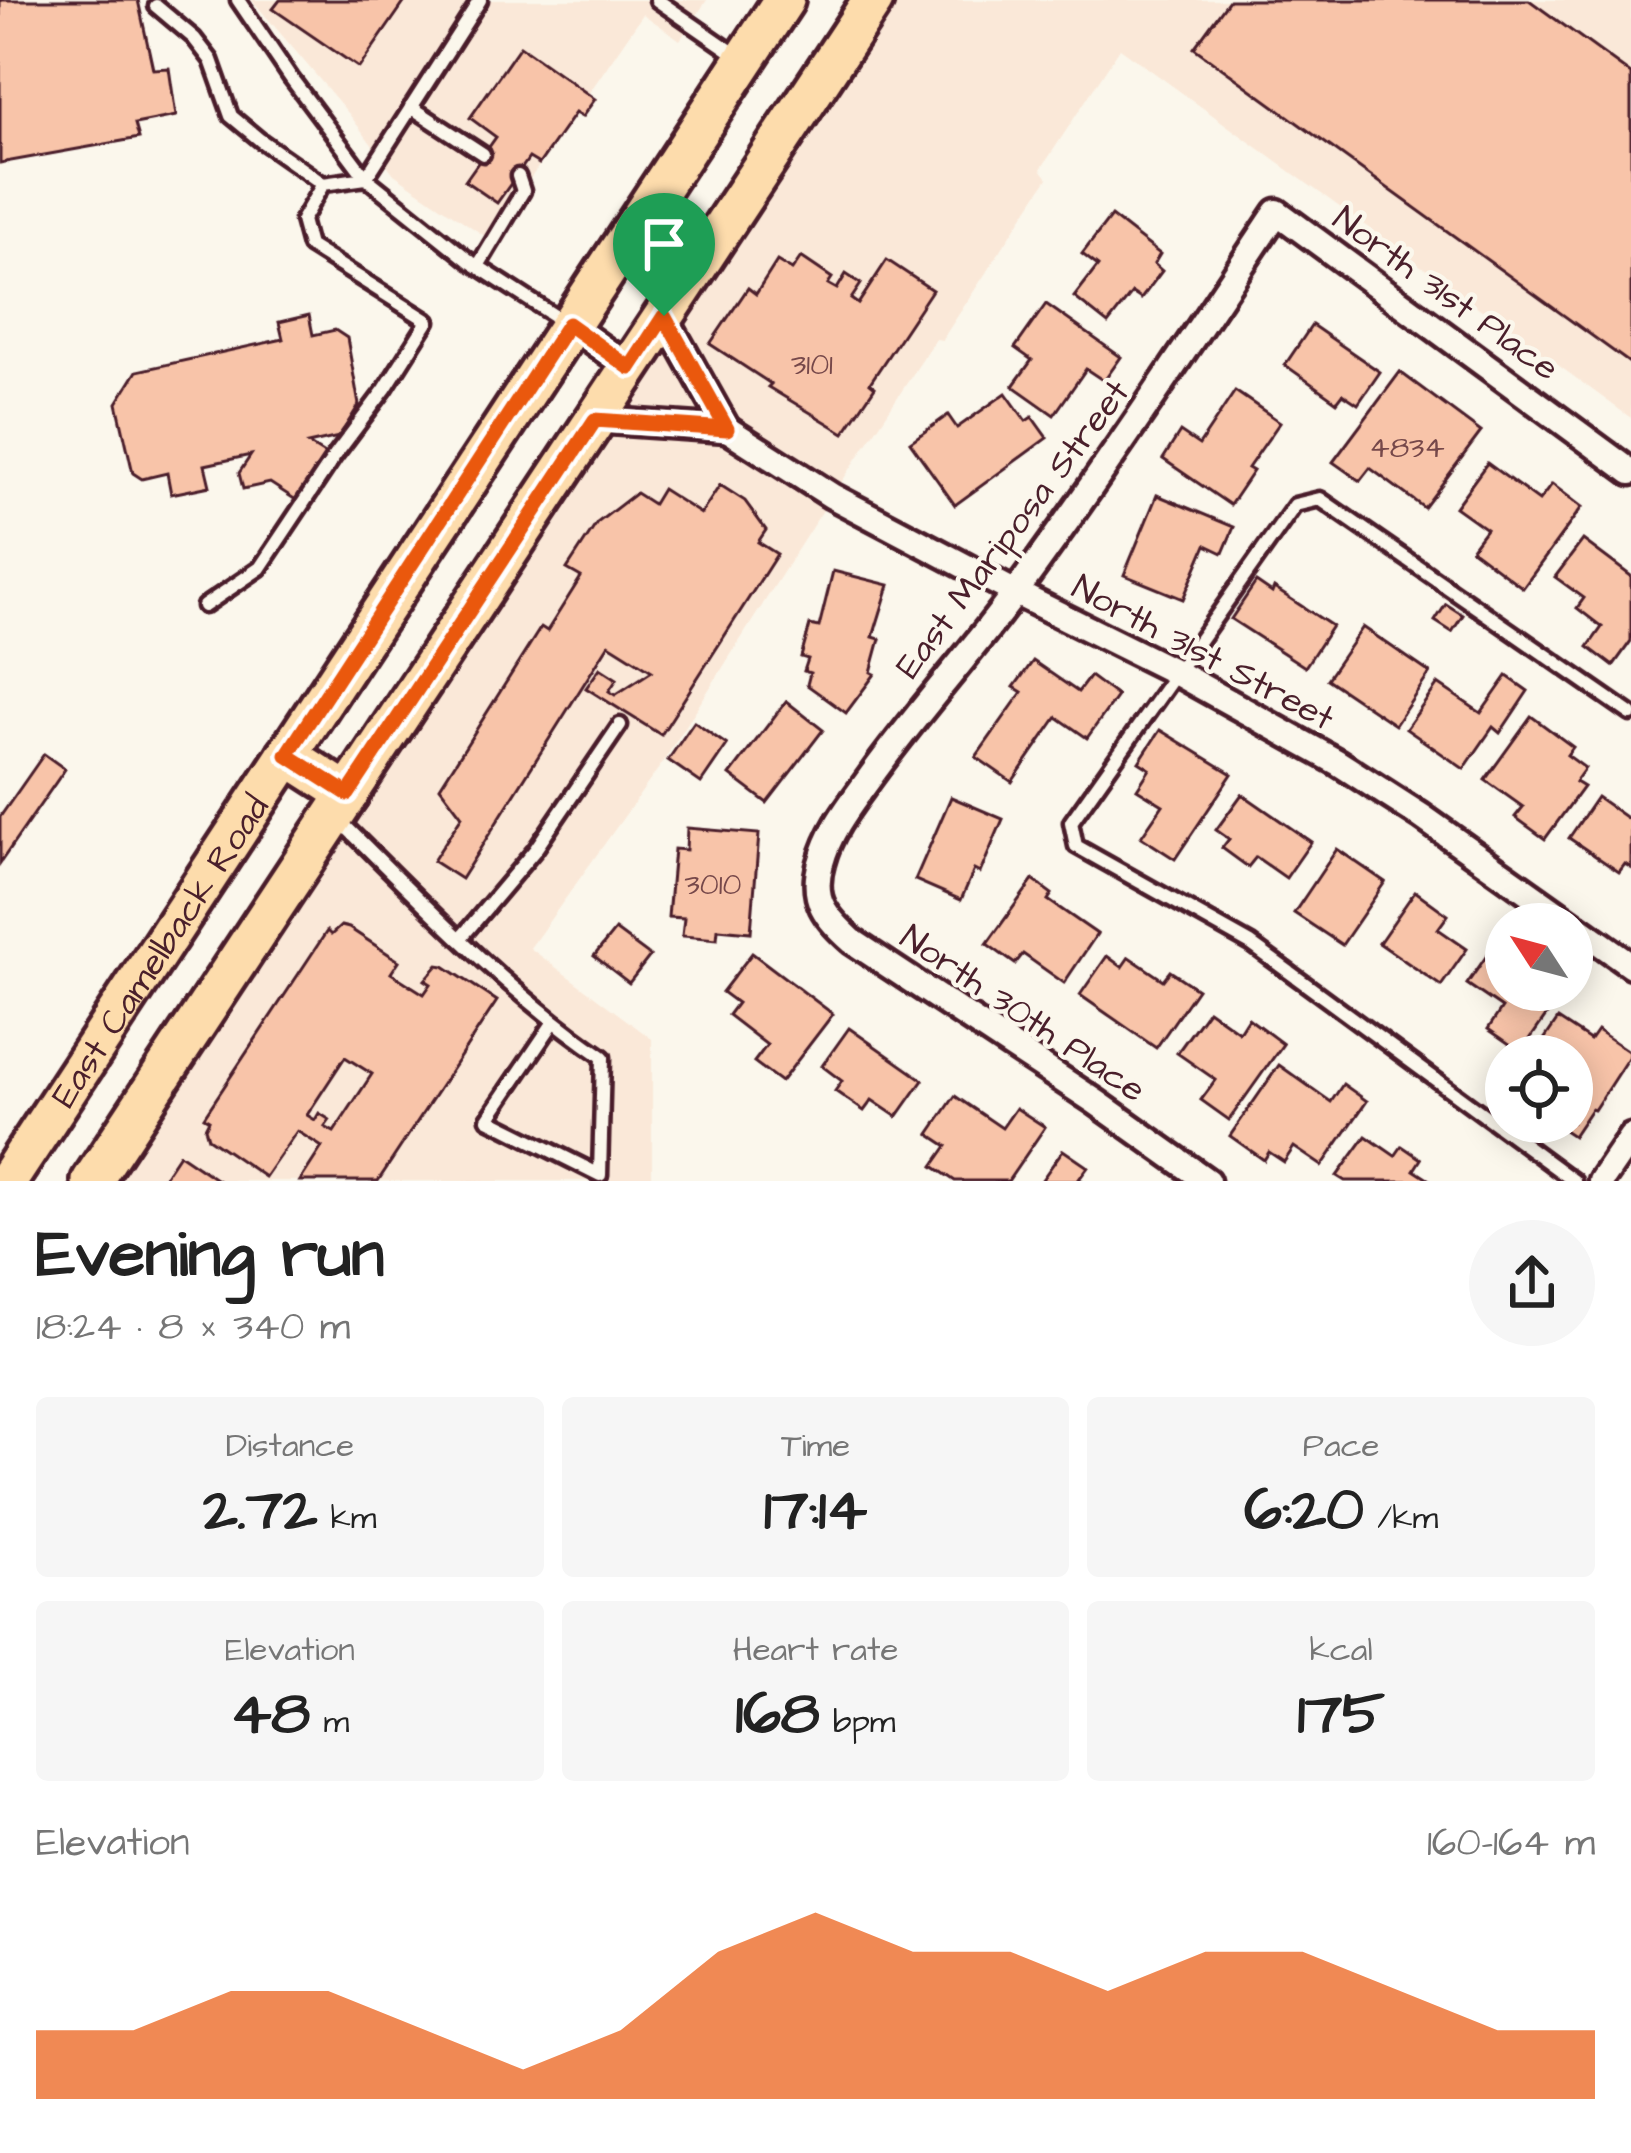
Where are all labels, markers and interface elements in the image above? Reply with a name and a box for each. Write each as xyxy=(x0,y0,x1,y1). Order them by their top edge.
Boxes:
pin xyxy=(613,193,715,316)
street label: North 31st Place xyxy=(1322,194,1569,394)
icon: arrive xyxy=(631,211,697,277)
house number: 3101 xyxy=(791,344,833,386)
street label: East Mariposa Street xyxy=(884,369,1143,689)
house number: 4834 xyxy=(1369,427,1445,469)
street label: North 31st Street xyxy=(1063,563,1343,744)
street label: East Camelback Road xyxy=(39,786,282,1118)
house number: 3010 xyxy=(685,864,742,906)
north arrow xyxy=(1485,903,1593,1011)
map controls xyxy=(1485,903,1593,1143)
street label: North 30th Place xyxy=(890,913,1156,1115)
button: locate xyxy=(1485,1035,1593,1143)
text: Evening run xyxy=(36,1210,384,1302)
button: share xyxy=(1469,1220,1595,1346)
text: 18:24 · 8 × 340 m xyxy=(36,1301,350,1355)
text: Distance xyxy=(226,1423,354,1469)
text: Time xyxy=(781,1423,850,1469)
text: Pace xyxy=(1303,1423,1379,1469)
text: 2.72 xyxy=(203,1469,317,1552)
text: 17:14 xyxy=(764,1469,867,1552)
text: 6:20 xyxy=(1244,1469,1364,1552)
text: km xyxy=(317,1495,376,1541)
text: /km xyxy=(1364,1495,1438,1541)
text: Elevation xyxy=(225,1627,355,1673)
text: Heart rate xyxy=(733,1627,898,1673)
text: kcal xyxy=(1310,1627,1373,1673)
text: 48 xyxy=(231,1673,310,1756)
text: 168 xyxy=(735,1673,820,1756)
text: 175 xyxy=(1298,1673,1385,1756)
text: m xyxy=(310,1699,349,1745)
text: bpm xyxy=(820,1699,895,1745)
text: Elevation xyxy=(36,1817,190,1871)
text: 160–164 m xyxy=(1427,1817,1595,1871)

